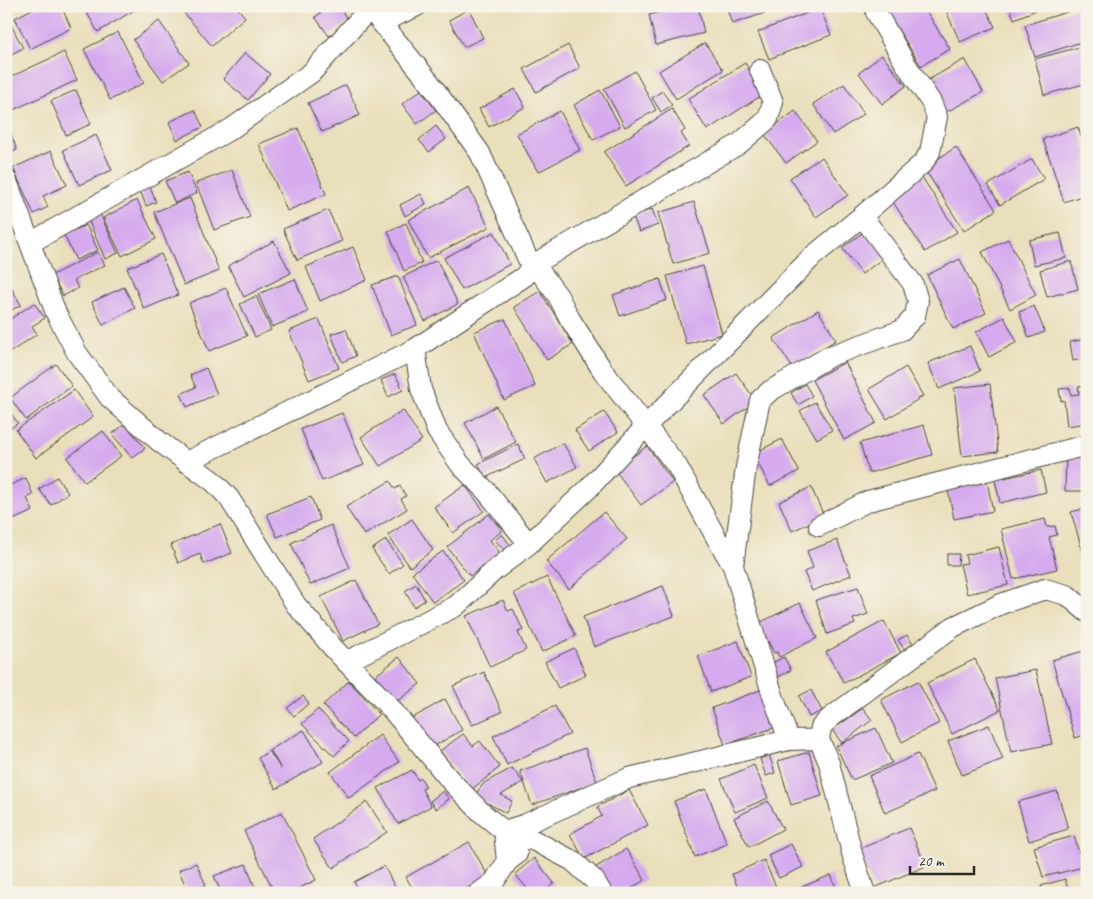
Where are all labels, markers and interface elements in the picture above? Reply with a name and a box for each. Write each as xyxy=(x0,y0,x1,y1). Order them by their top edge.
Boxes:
scale bar xyxy=(910,844,974,876)
text: 20 m xyxy=(918,852,945,871)

